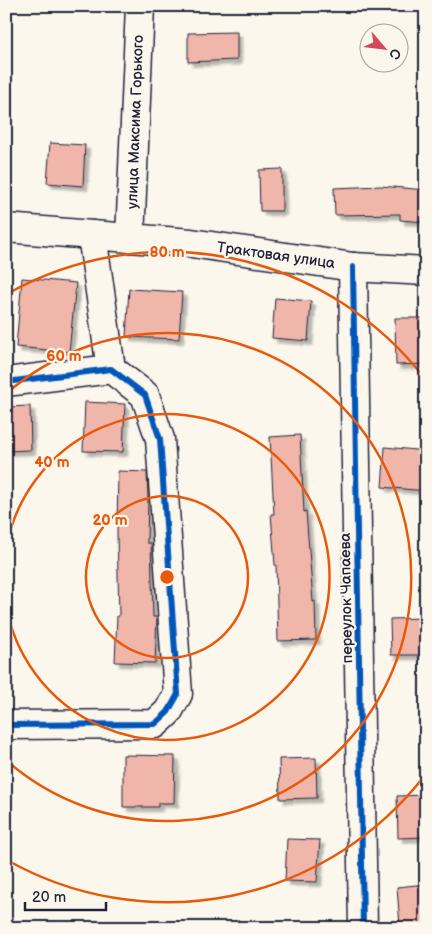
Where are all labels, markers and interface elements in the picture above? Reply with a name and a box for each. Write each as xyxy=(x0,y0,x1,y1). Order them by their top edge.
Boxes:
north arrow xyxy=(360,22,410,72)
street label: улица Максима Горького xyxy=(123,35,148,209)
text: С xyxy=(385,46,405,62)
street label: Трактовая улица xyxy=(216,238,336,273)
text: 80 m xyxy=(149,243,185,262)
text: 60 m xyxy=(46,347,82,366)
text: 40 m xyxy=(34,453,70,472)
text: 20 m xyxy=(93,511,128,530)
street label: переулок Чапаева xyxy=(336,532,357,663)
centre of rings xyxy=(158,568,176,586)
scale bar xyxy=(25,879,106,911)
text: 20 m xyxy=(32,888,66,907)

